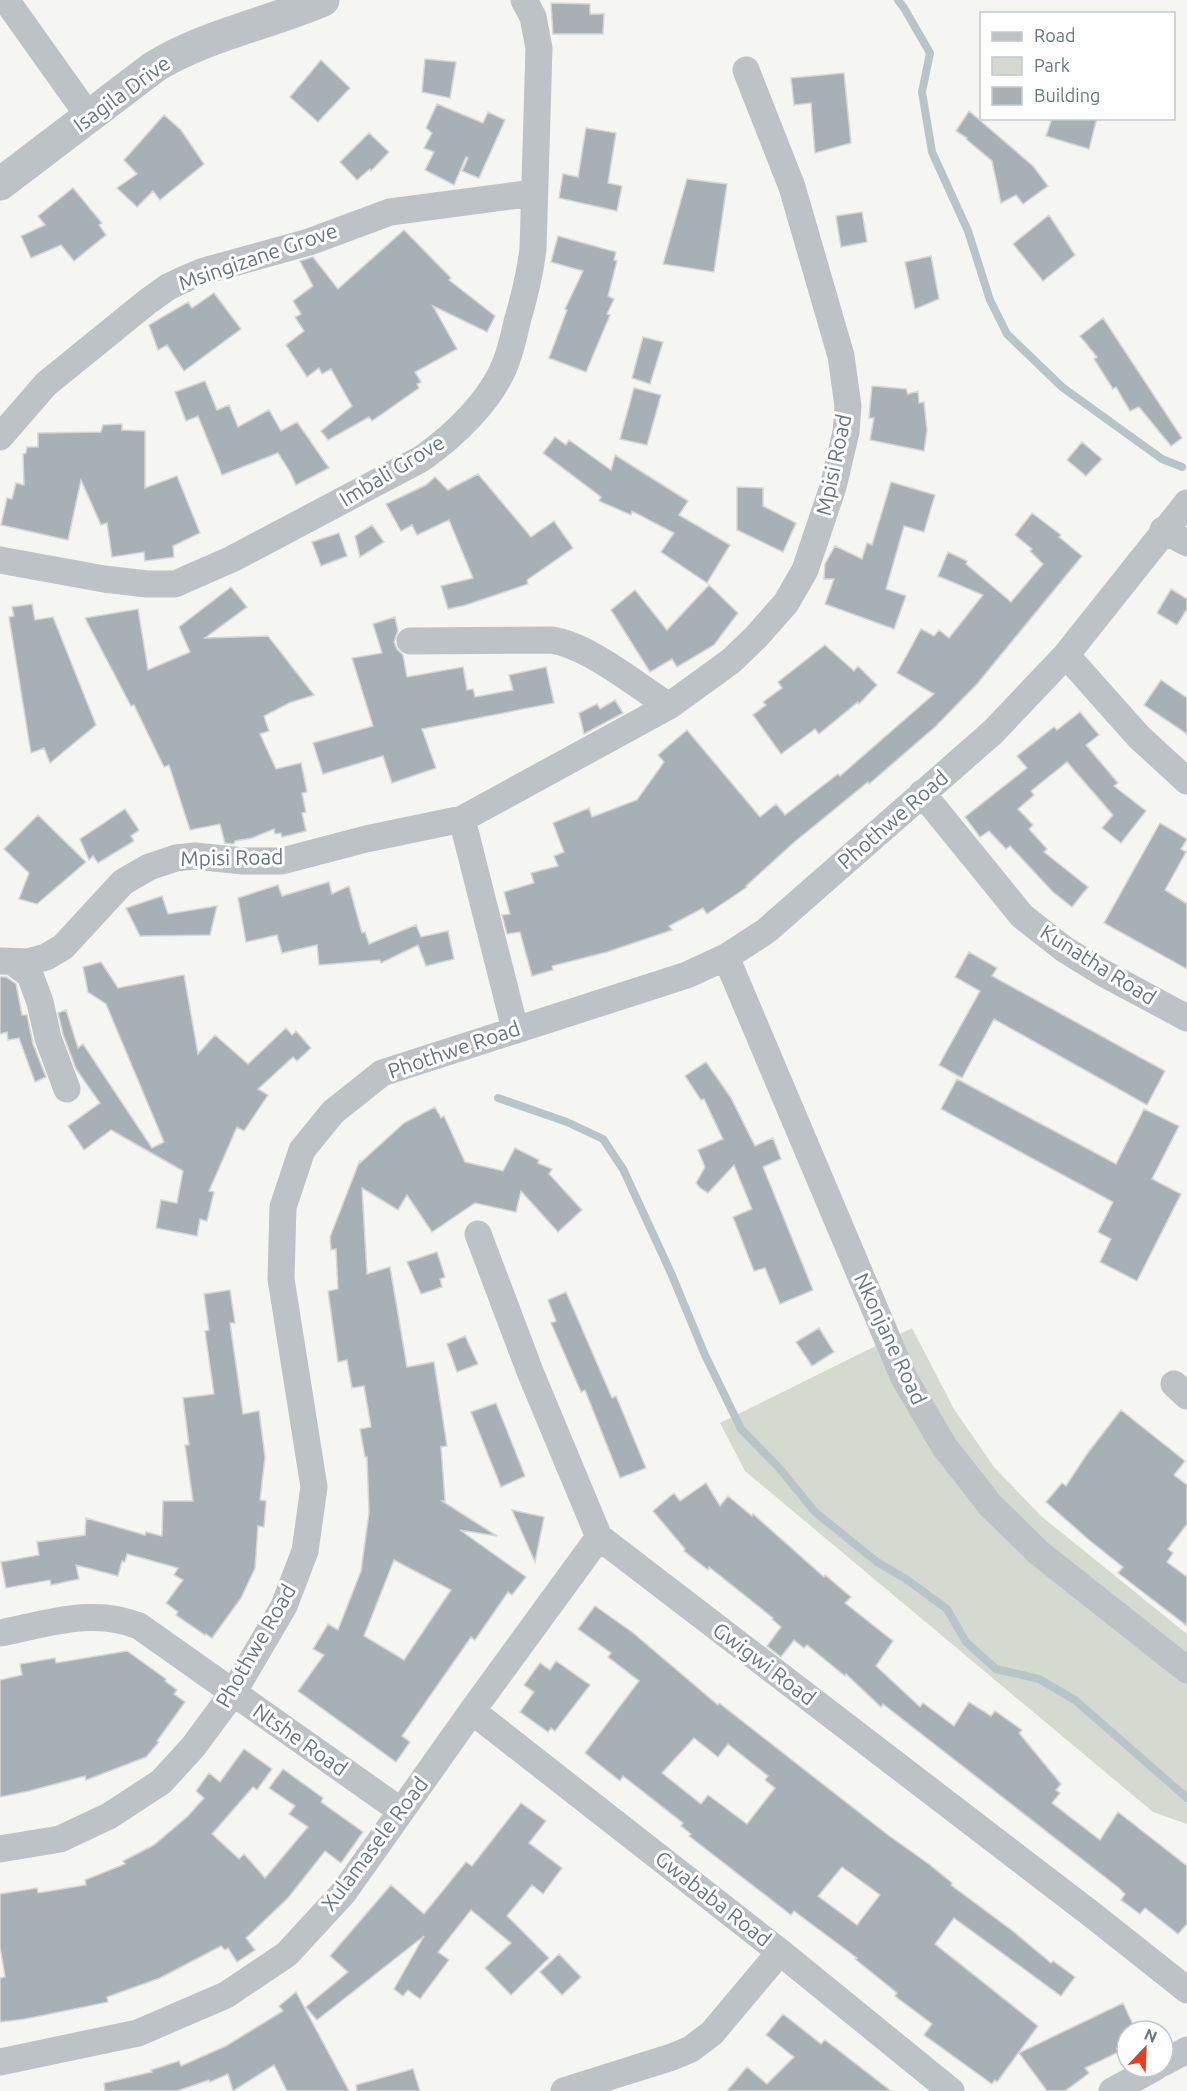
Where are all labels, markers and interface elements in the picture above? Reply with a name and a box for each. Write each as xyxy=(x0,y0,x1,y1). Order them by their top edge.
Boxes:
legend xyxy=(980,12,1175,120)
text: Road xyxy=(1034,25,1076,45)
street label: Isagila Drive xyxy=(69,50,174,136)
text: Park xyxy=(1034,55,1070,75)
text: Building xyxy=(1034,85,1100,105)
street label: Msingizane Grove xyxy=(175,218,340,294)
street label: Mpisi Road xyxy=(811,412,855,518)
street label: Imbali Grove xyxy=(335,429,448,511)
street label: Phothwe Road xyxy=(832,765,952,874)
street label: Mpisi Road xyxy=(180,844,284,870)
street label: Kunatha Road xyxy=(1036,919,1161,1009)
street label: Phothwe Road xyxy=(384,1015,523,1083)
street label: Nkonjane Road xyxy=(850,1269,932,1408)
street label: Phothwe Road xyxy=(210,1580,300,1711)
street label: Gwigwi Road xyxy=(709,1617,821,1709)
street label: Ntshe Road xyxy=(249,1698,352,1780)
street label: Xulamasele Road xyxy=(316,1772,432,1915)
street label: Gwababa Road xyxy=(651,1846,776,1951)
north arrow xyxy=(1115,2019,1175,2079)
text: N xyxy=(1142,2025,1160,2046)

